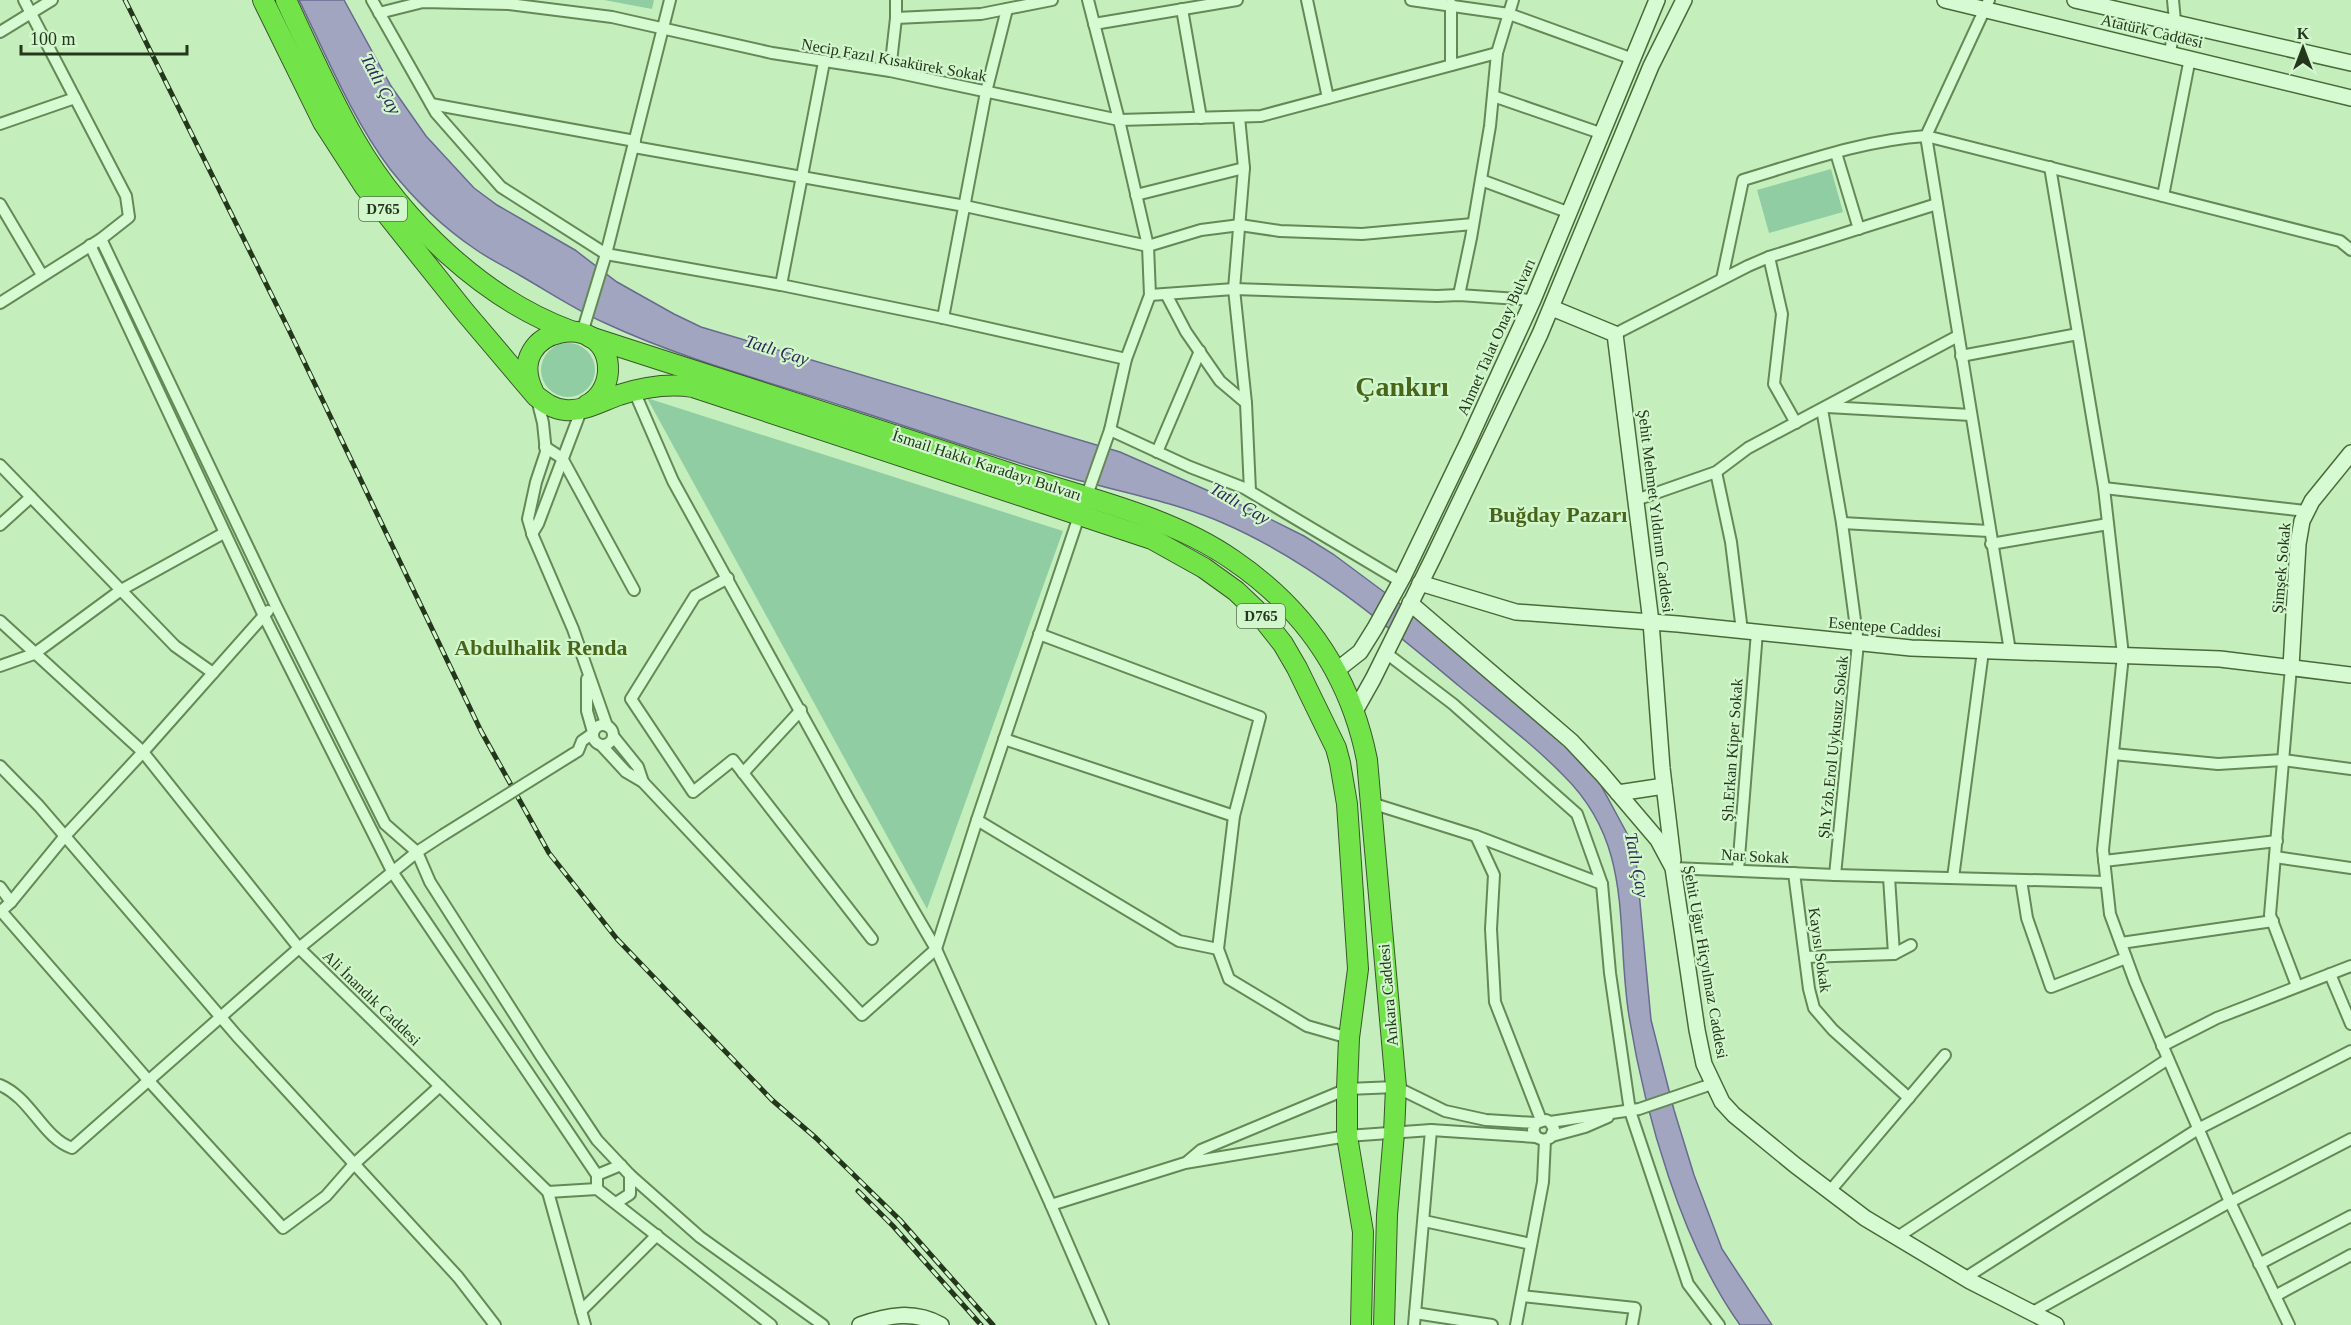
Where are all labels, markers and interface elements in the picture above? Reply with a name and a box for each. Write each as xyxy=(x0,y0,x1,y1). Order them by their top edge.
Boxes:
street label: Atatürk Caddesi xyxy=(2099,11,2205,51)
scale bar xyxy=(21,18,188,56)
north arrow xyxy=(2273,18,2333,78)
text: K xyxy=(2297,25,2310,42)
text: 100 m xyxy=(30,29,76,49)
street label: Necip Fazıl Kısakürek Sokak xyxy=(800,35,988,86)
water label: Tatlı Çay xyxy=(357,50,405,118)
road number: D765 xyxy=(359,197,407,221)
street label: Ahmet Talat Onay Bulvarı xyxy=(1454,256,1539,418)
water label: Tatlı Çay xyxy=(743,331,811,369)
district label: Çankırı xyxy=(1355,371,1449,402)
street label: Şehit Mehmet Yıldırım Caddesi xyxy=(1634,409,1677,614)
street label: İsmail Hakkı Karadayı Bulvarı xyxy=(890,426,1084,505)
water label: Tatlı Çay xyxy=(1206,478,1274,528)
district label: Buğday Pazarı xyxy=(1489,502,1627,527)
street label: Şimşek Sokak xyxy=(2269,522,2294,614)
road number: D765 xyxy=(1237,604,1285,628)
street label: Esentepe Caddesi xyxy=(1828,614,1943,641)
district label: Abdulhalik Renda xyxy=(454,635,628,660)
street label: Şh.Yzb.Erol Uykusuz Sokak xyxy=(1815,655,1852,839)
street label: Şh.Erkan Kiper Sokak xyxy=(1719,678,1746,822)
water label: Tatlı Çay xyxy=(1621,831,1653,899)
street label: Nar Sokak xyxy=(1721,846,1789,866)
street label: Şehit Uğur Hiçyılmaz Caddesi xyxy=(1680,864,1731,1061)
street label: Kayısı Sokak xyxy=(1805,906,1834,994)
street label: Ankara Caddesi xyxy=(1375,943,1401,1047)
street label: Ali İnandık Caddesi xyxy=(320,947,425,1049)

